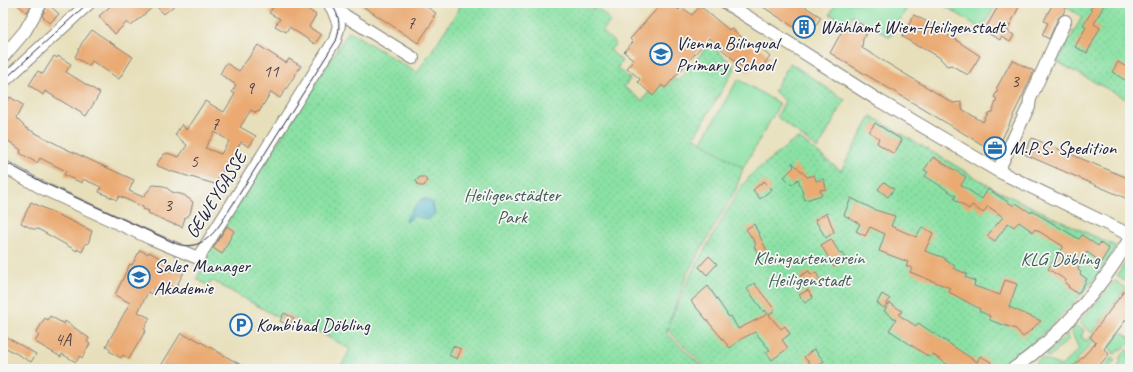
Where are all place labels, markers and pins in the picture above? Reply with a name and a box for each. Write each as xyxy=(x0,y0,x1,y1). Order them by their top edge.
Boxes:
building icon: Wählamt Wien-Heiligenstadt xyxy=(791,14,817,40)
place label: Wählamt Wien-Heiligenstadt xyxy=(820,15,1007,39)
place label: Vienna Bilingual Primary School xyxy=(676,31,783,77)
school or university icon: Vienna Bilingual Primary School xyxy=(648,41,674,67)
office icon: M.P.S. Spedition xyxy=(982,135,1008,161)
place label: M.P.S. Spedition xyxy=(1010,136,1117,160)
place label: Sales Manager Akademie xyxy=(154,254,251,300)
school or university icon: Sales Manager Akademie xyxy=(126,264,152,290)
parking icon: Kombibad Döbling xyxy=(228,312,254,338)
place label: Kombibad Döbling xyxy=(256,313,371,337)

